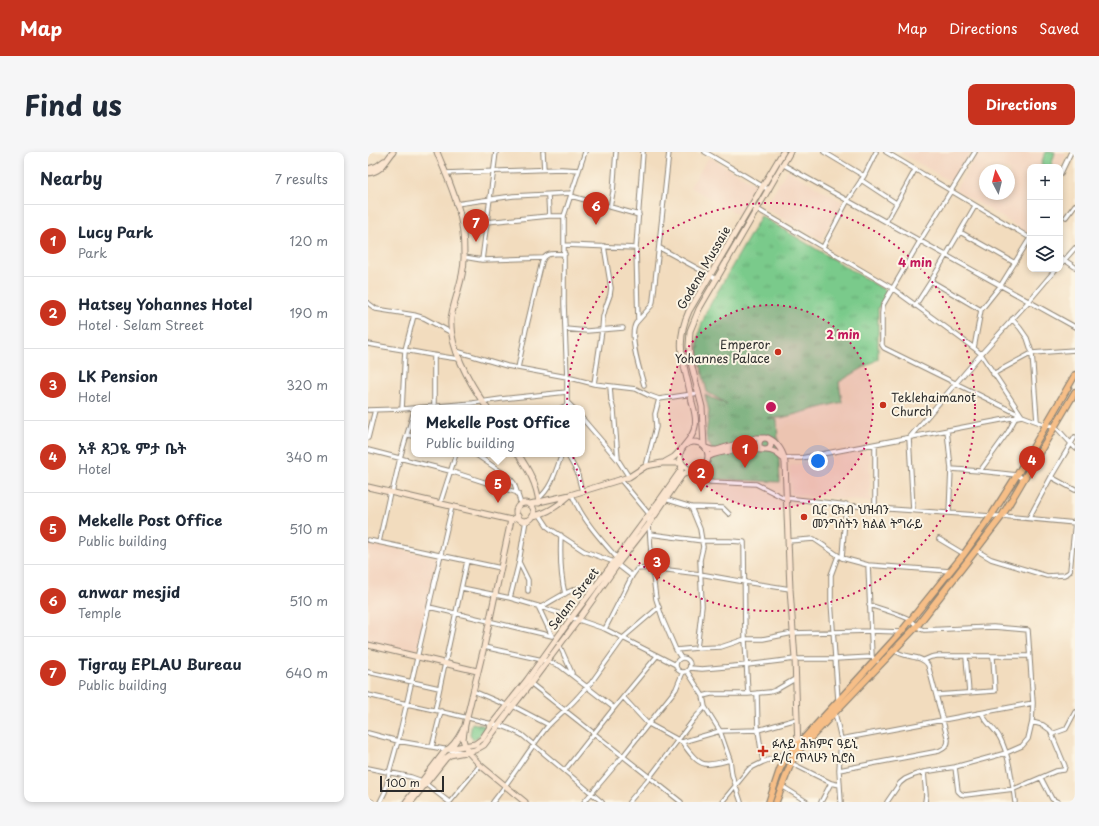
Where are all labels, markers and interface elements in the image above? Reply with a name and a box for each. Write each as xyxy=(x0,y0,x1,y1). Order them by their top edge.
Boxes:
text: Map xyxy=(20,14,62,42)
text: Map xyxy=(897,18,927,39)
text: Directions xyxy=(949,18,1017,39)
text: Saved xyxy=(1039,18,1079,39)
text: Find us xyxy=(24,83,122,126)
button: Directions xyxy=(968,84,1075,125)
north arrow xyxy=(979,164,1015,200)
map controls xyxy=(1027,164,1063,272)
button: + xyxy=(1027,164,1063,200)
text: Nearby xyxy=(40,165,102,191)
text: 7 results xyxy=(275,169,328,188)
pin: 6 xyxy=(583,192,609,225)
button: − xyxy=(1027,200,1063,236)
pin: 7 xyxy=(463,209,489,242)
text: Lucy Park xyxy=(78,220,153,243)
street label: Godena Mussaie xyxy=(672,222,734,313)
text: 1 xyxy=(50,231,56,250)
text: 120 m xyxy=(289,231,328,250)
button: layers xyxy=(1027,236,1063,272)
text: Park xyxy=(78,243,107,262)
text: 4 min xyxy=(898,253,932,271)
text: Hatsey Yohannes Hotel xyxy=(78,292,252,315)
text: 2 xyxy=(48,303,58,322)
text: 190 m xyxy=(289,303,328,322)
text: Hotel · Selam Street xyxy=(78,315,204,334)
text: 2 min xyxy=(826,325,860,343)
place label: Emperor Yohannes Palace xyxy=(675,335,771,367)
marker: Emperor Yohannes Palace xyxy=(773,347,783,357)
text: LK Pension xyxy=(78,364,158,387)
text: 3 xyxy=(49,375,57,394)
text: 320 m xyxy=(286,375,328,394)
text: Hotel xyxy=(78,387,111,406)
place label: Teklehaimanot Church xyxy=(891,388,976,420)
centre of rings xyxy=(764,400,778,414)
marker: Teklehaimanot Church xyxy=(878,400,888,410)
popup xyxy=(411,405,585,457)
text: Mekelle Post Office xyxy=(426,410,570,433)
text: Public building xyxy=(426,433,515,452)
pin: 1 xyxy=(732,435,758,468)
text: አቶ ጸጋዬ ምታ ቤት xyxy=(78,436,186,459)
pin: 4 xyxy=(1019,446,1045,479)
text: 4 xyxy=(49,447,57,466)
text: 340 m xyxy=(285,447,328,466)
your location xyxy=(808,451,828,471)
text: Hotel xyxy=(78,459,111,478)
pin: 2 xyxy=(688,459,714,492)
pin: 5 xyxy=(485,470,511,503)
place label: ቢር ርክብ ህዝብን መንግስትን ክልል ትግራይ xyxy=(812,500,923,532)
text: Mekelle Post Office xyxy=(78,508,222,531)
marker: ቢር ርክብ ህዝብን መንግስትን ክልል ትግራይ xyxy=(799,512,809,522)
text: 5 xyxy=(49,519,57,538)
text: 510 m xyxy=(289,519,328,538)
text: Public building xyxy=(78,531,167,550)
pin: 3 xyxy=(644,548,670,581)
street label: Selam Street xyxy=(544,563,603,634)
text: anwar mesjid xyxy=(78,580,180,603)
text: 6 xyxy=(48,591,58,610)
text: 510 m xyxy=(289,591,328,610)
text: Temple xyxy=(78,603,121,622)
text: Tigray EPLAU Bureau xyxy=(78,652,242,675)
text: 7 xyxy=(49,663,57,682)
text: 640 m xyxy=(285,663,328,682)
text: Public building xyxy=(78,675,167,694)
place label: ፉሉይ ሕክምና ዓይኒ ዶ/ር ጥላሁን ኪሮስ xyxy=(772,734,858,766)
marker: ፉሉይ ሕክምና ዓይኒ ዶ/ር ጥላሁን ኪሮስ xyxy=(757,745,769,757)
scale bar xyxy=(380,774,444,793)
text: 100 m xyxy=(386,774,420,791)

